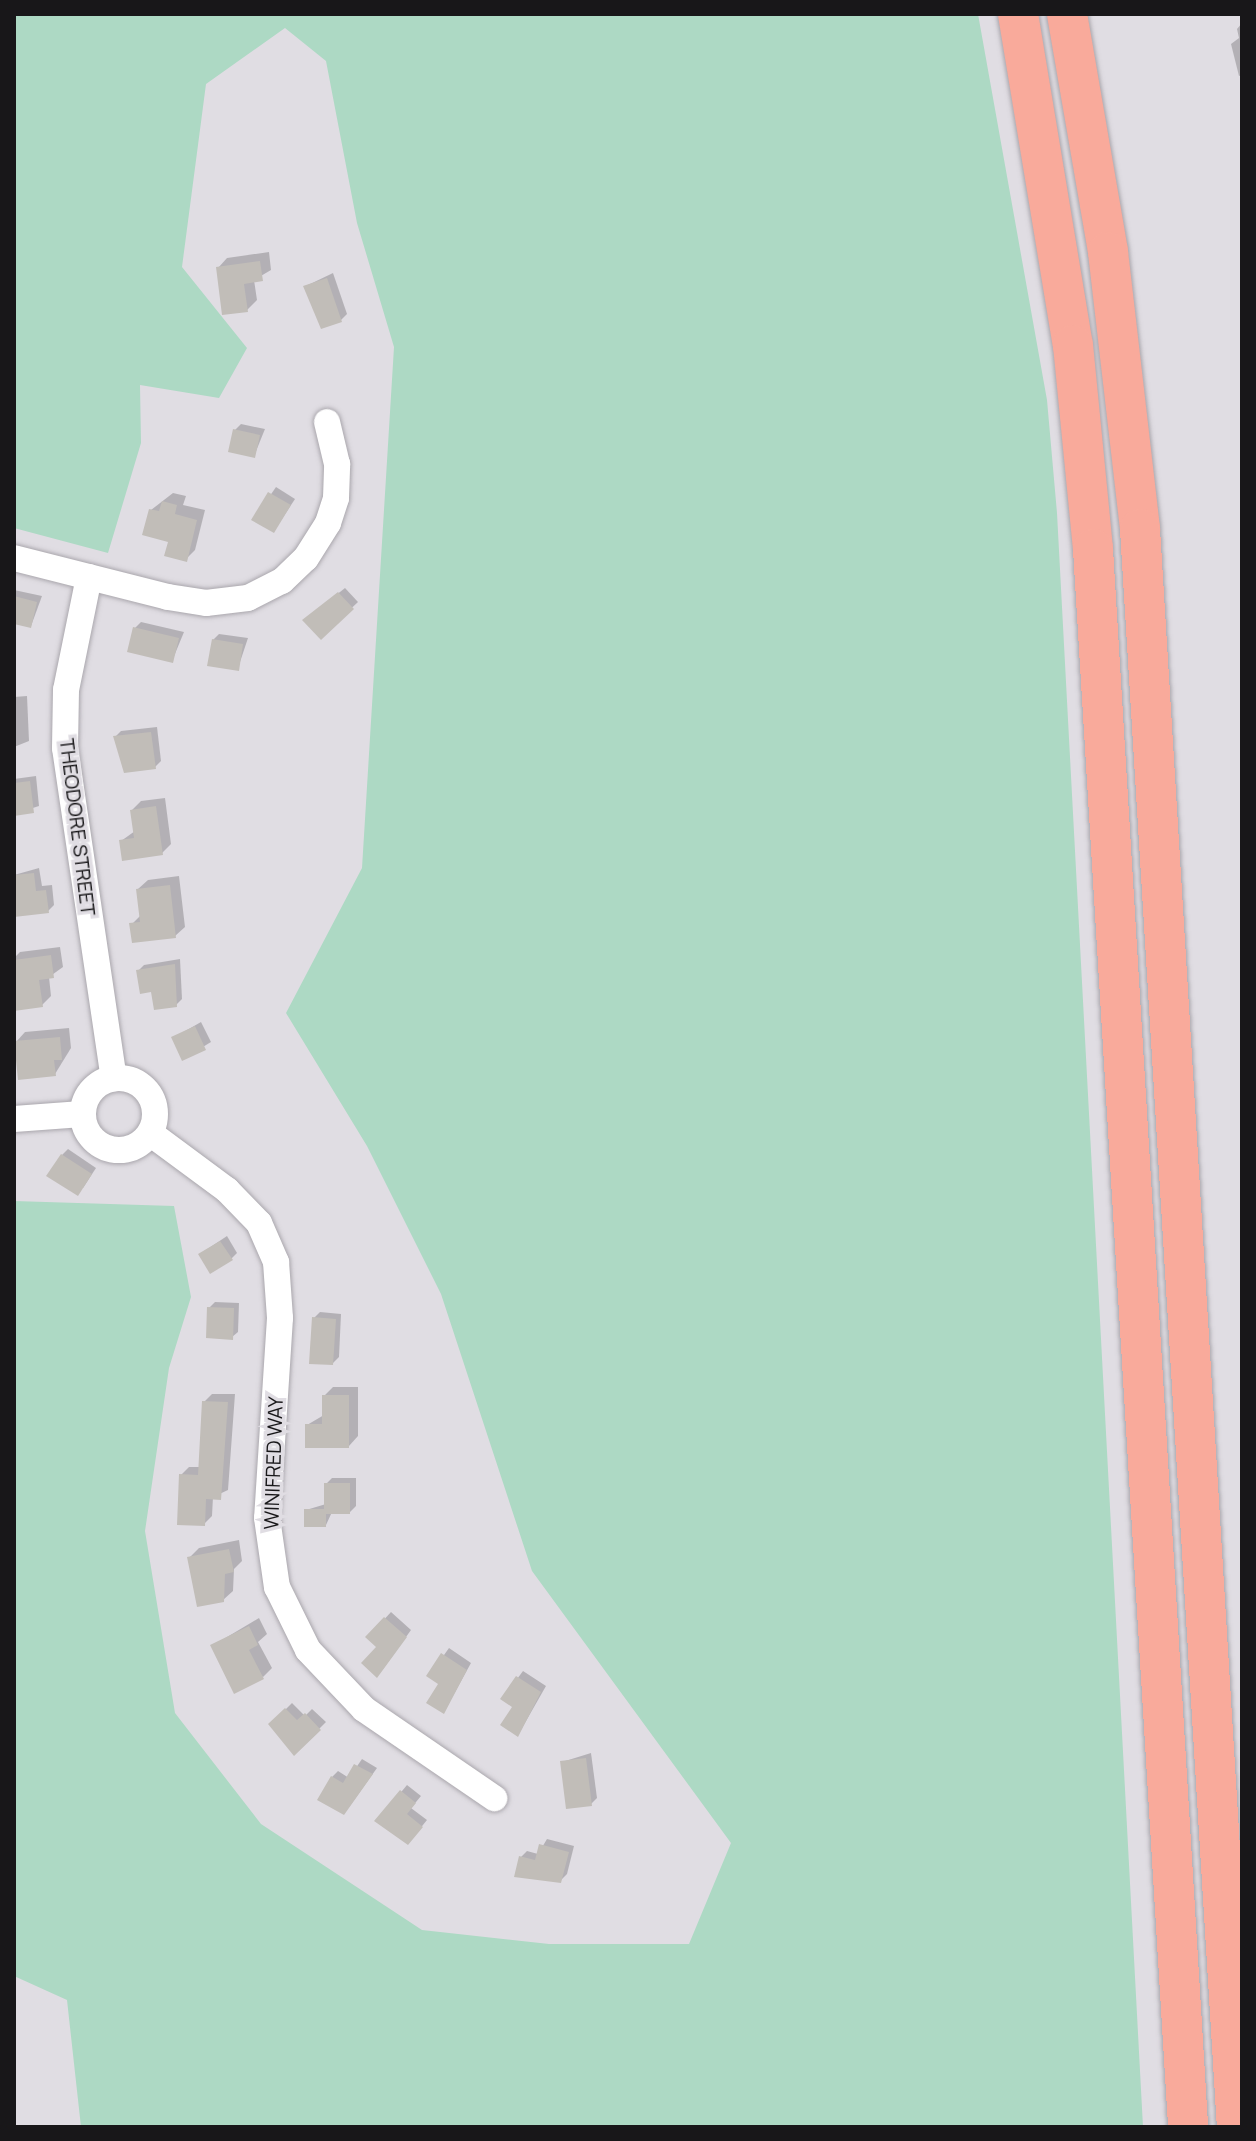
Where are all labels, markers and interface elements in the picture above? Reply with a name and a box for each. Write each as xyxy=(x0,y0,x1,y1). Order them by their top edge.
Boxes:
street label: THEODORE STREET xyxy=(55,737,101,917)
street label: WINIFRED WAY xyxy=(259,1396,287,1530)

